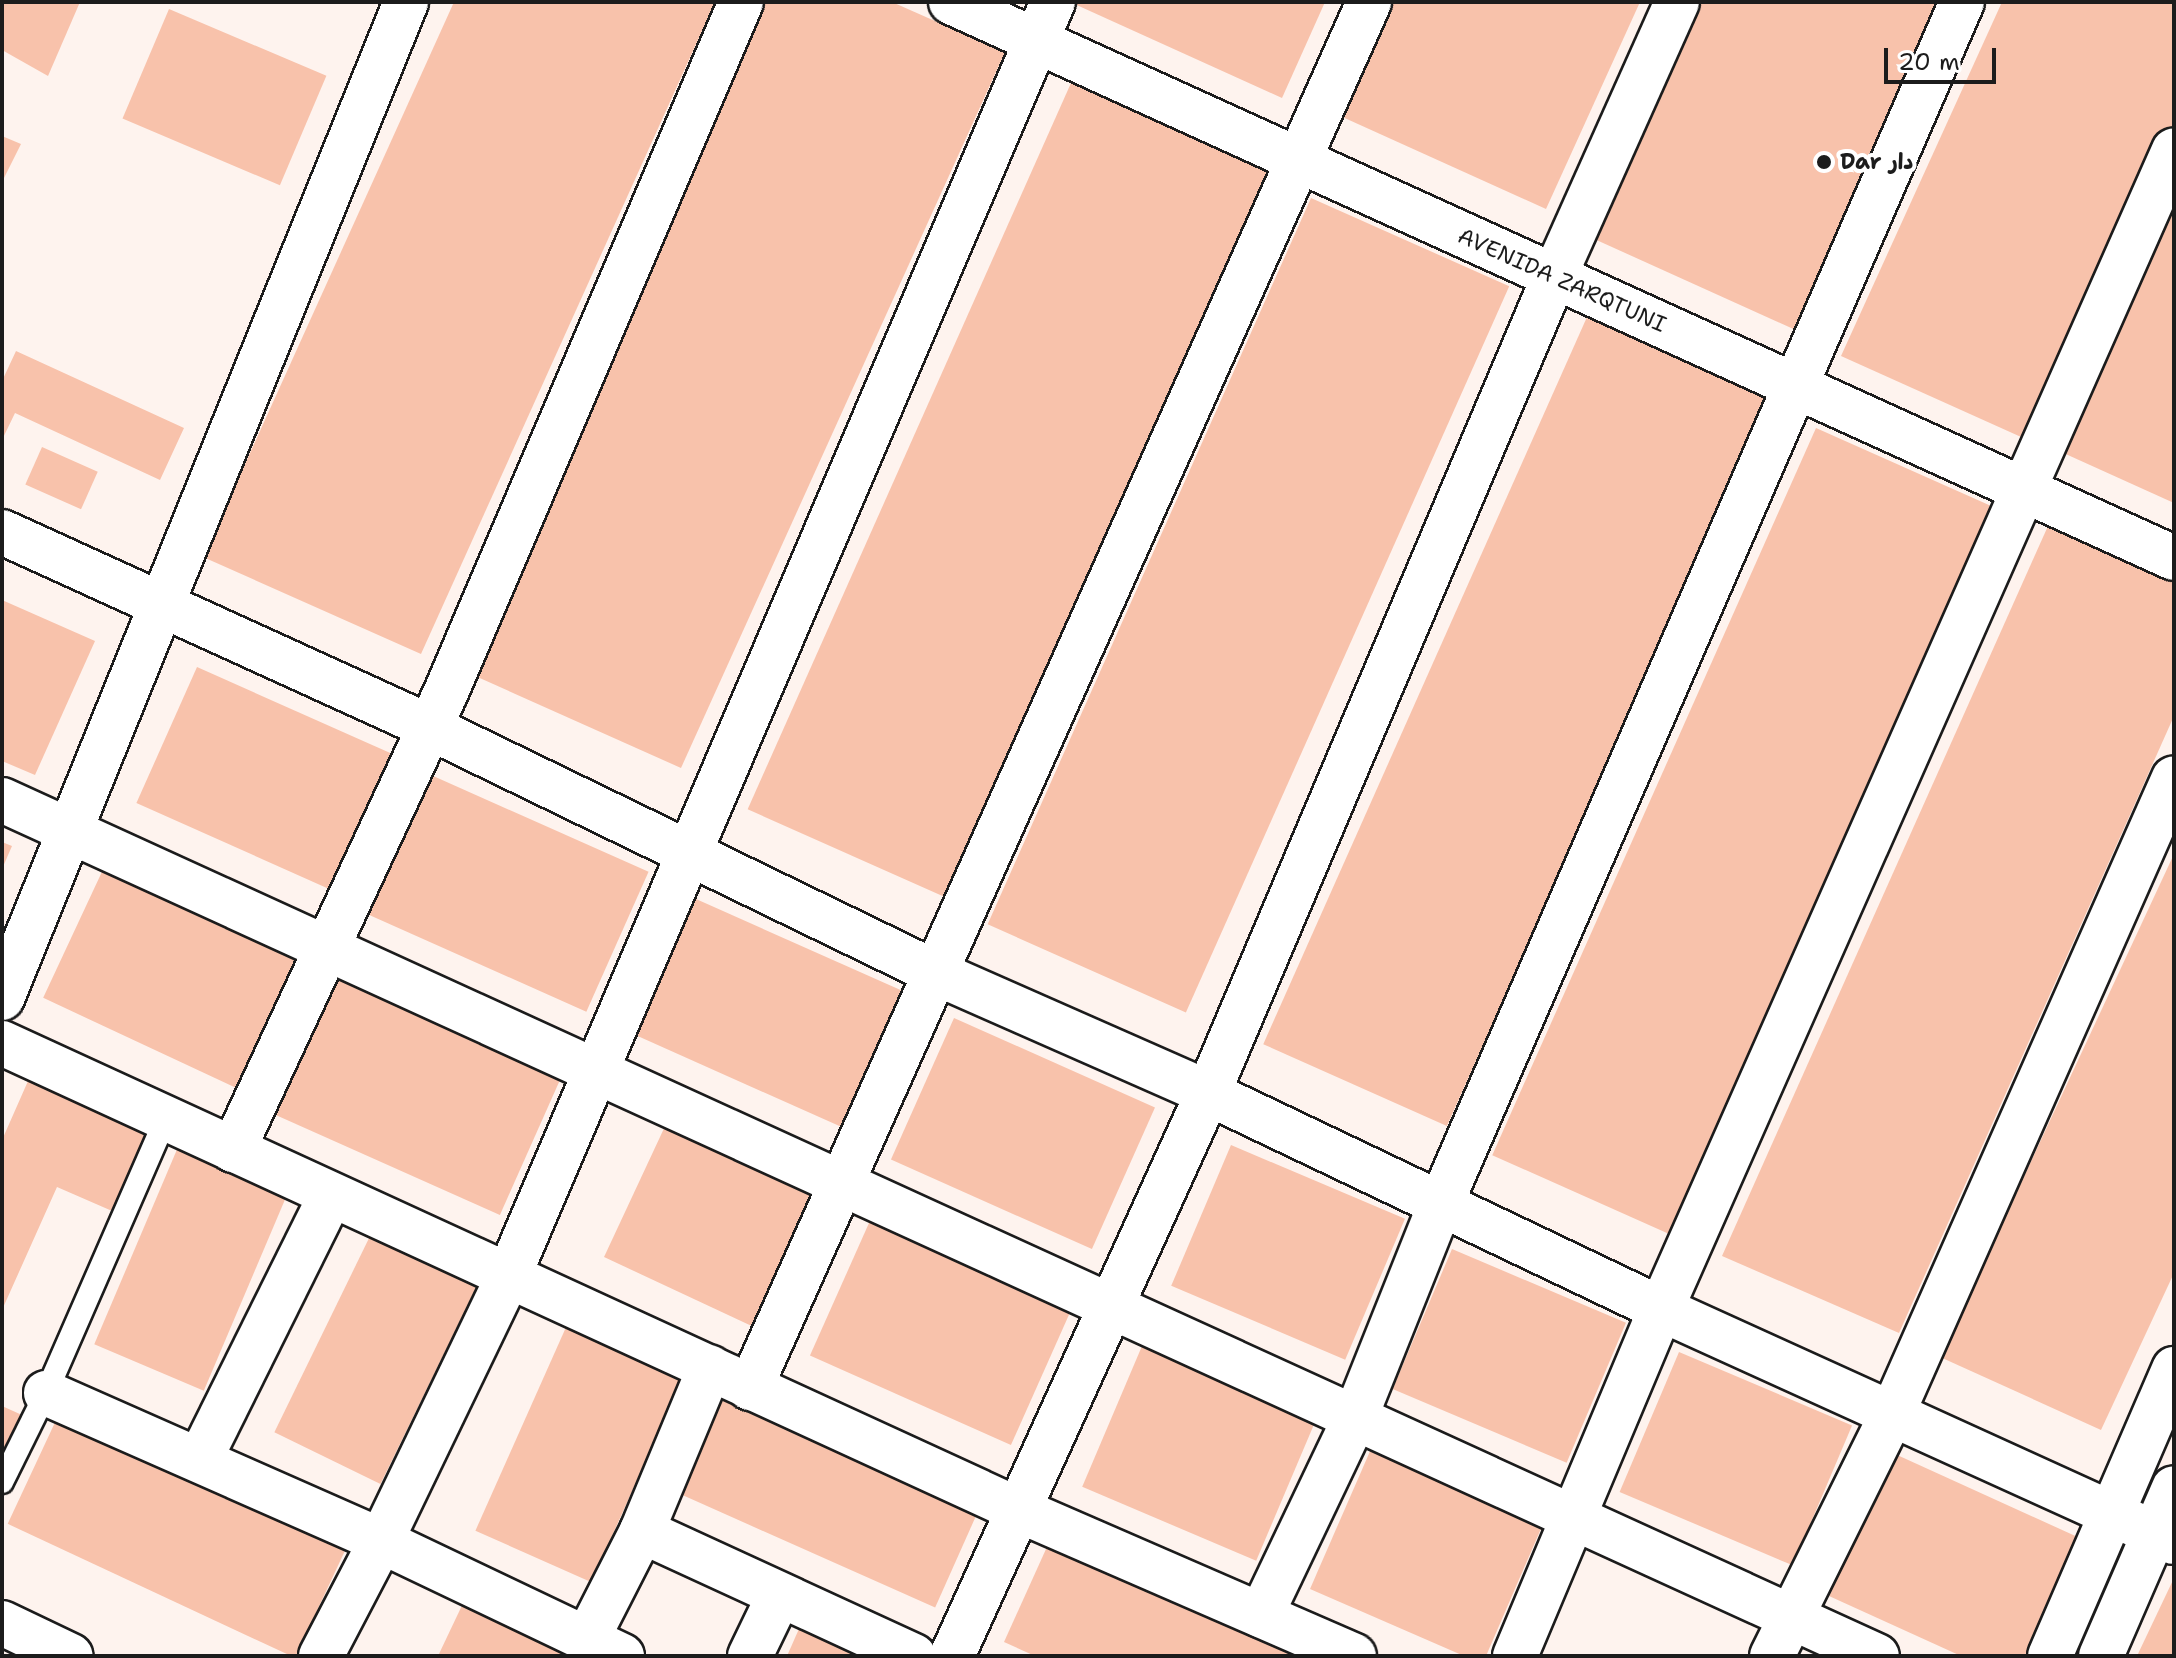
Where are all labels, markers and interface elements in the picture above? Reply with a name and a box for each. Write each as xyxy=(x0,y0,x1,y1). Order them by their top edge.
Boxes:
scale bar xyxy=(1888,32,2000,82)
text: 20 m xyxy=(1898,46,1960,78)
place label: Dar دار xyxy=(1840,149,1913,175)
marker: Dar دار xyxy=(1815,153,1833,171)
street label: AVENIDA ZARQTUNI xyxy=(1454,222,1670,338)

